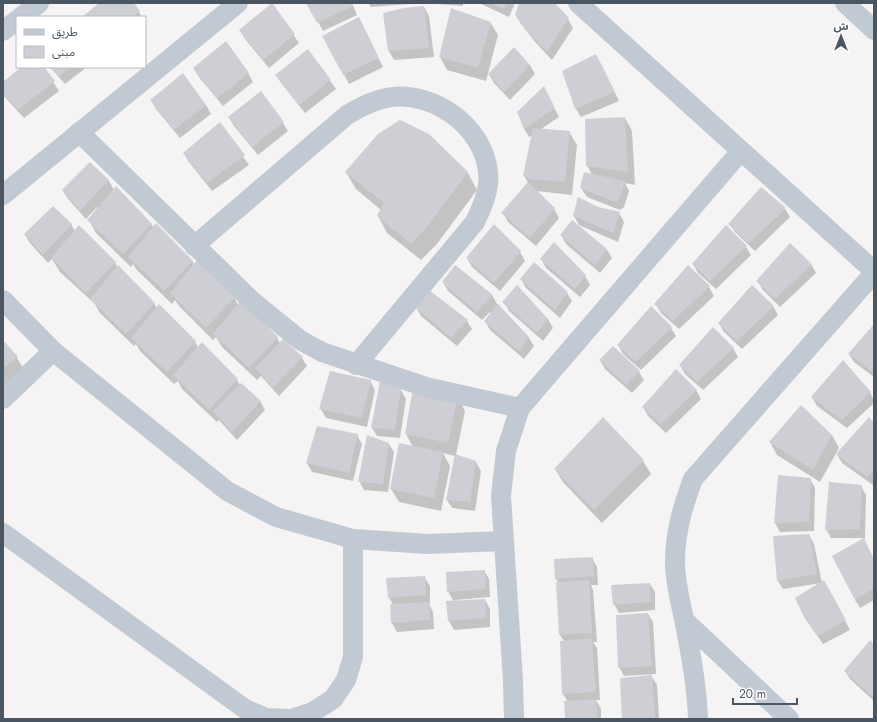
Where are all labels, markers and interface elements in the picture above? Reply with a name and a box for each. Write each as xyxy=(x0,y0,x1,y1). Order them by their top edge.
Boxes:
legend xyxy=(16,16,146,68)
north arrow xyxy=(821,16,861,56)
text: ش xyxy=(833,18,849,34)
text: طريق xyxy=(52,23,78,41)
text: مبنى xyxy=(52,43,75,61)
scale bar xyxy=(733,680,797,706)
text: 20 m xyxy=(739,685,766,703)

